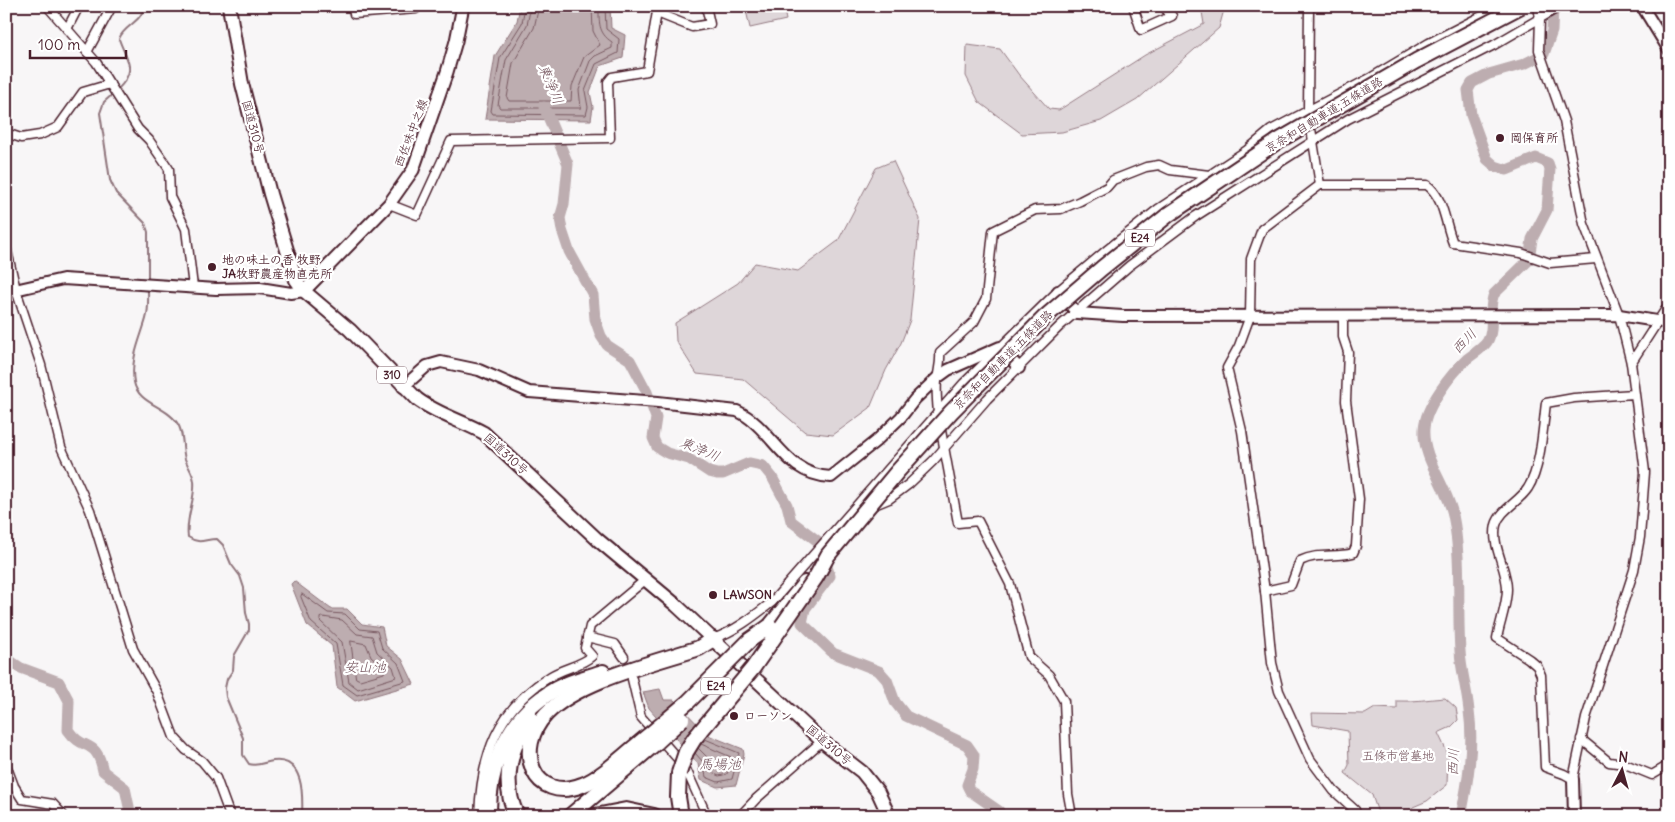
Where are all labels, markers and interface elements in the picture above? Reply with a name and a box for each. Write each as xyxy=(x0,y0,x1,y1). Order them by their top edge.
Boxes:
scale bar xyxy=(30,28,126,60)
text: 100 m xyxy=(38,35,80,54)
water label: 東浄川 xyxy=(535,61,567,107)
street label: 京奈和自動車道;五條道路 xyxy=(1262,73,1385,156)
street label: 西佐味中之線 xyxy=(391,97,430,169)
street label: 国道310号 xyxy=(239,98,268,156)
place label: 岡保育所 xyxy=(1510,130,1559,145)
marker: 岡保育所 xyxy=(1494,132,1506,144)
road number: E24 xyxy=(1125,230,1155,247)
place label: 地の味土の香 牧野 JA牧野農産物直売所 xyxy=(222,252,333,281)
marker: 地の味土の香 牧野 JA牧野農産物直売所 xyxy=(206,261,218,273)
street label: 京奈和自動車道;五條道路 xyxy=(950,307,1056,413)
water label: 西川 xyxy=(1448,325,1480,357)
road number: 310 xyxy=(377,366,407,384)
street label: 国道310号 xyxy=(481,430,532,478)
water label: 東浄川 xyxy=(677,433,723,465)
place label: LAWSON xyxy=(723,587,772,602)
marker: LAWSON xyxy=(707,589,719,601)
water label: 安山池 xyxy=(344,658,387,676)
road number: E24 xyxy=(701,678,731,694)
place label: ローソン xyxy=(744,708,792,723)
marker: ローソン xyxy=(728,710,740,722)
street label: 国道310号 xyxy=(803,721,855,768)
north arrow xyxy=(1598,744,1648,794)
park label: 五條市営墓地 xyxy=(1362,748,1434,763)
water label: 西川 xyxy=(1444,748,1462,776)
text: N xyxy=(1618,748,1629,767)
water label: 馬場池 xyxy=(699,755,742,773)

